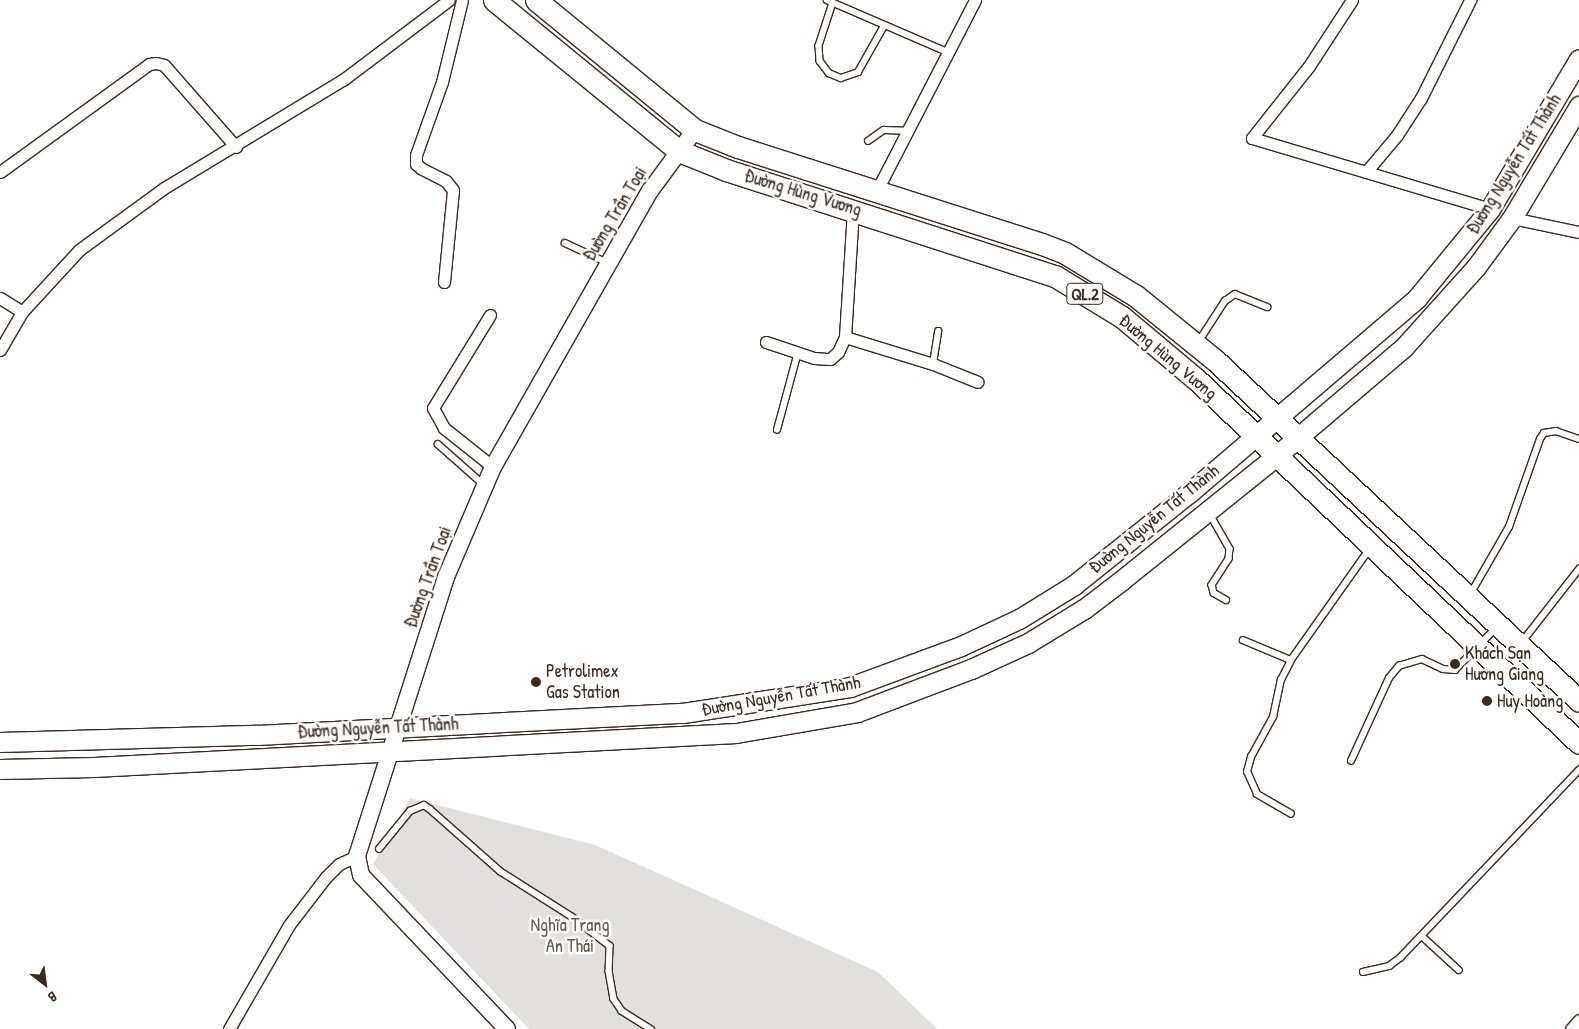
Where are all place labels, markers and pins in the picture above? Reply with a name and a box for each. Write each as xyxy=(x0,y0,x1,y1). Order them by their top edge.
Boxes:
place label: Khách Sạn Hương Giang xyxy=(1465,643,1544,686)
marker: Khách Sạn Hương Giang xyxy=(1449,658,1461,670)
place label: Petrolimex Gas Station xyxy=(546,661,620,704)
marker: Petrolimex Gas Station xyxy=(530,676,542,688)
place label: Huy Hoàng xyxy=(1497,690,1563,712)
marker: Huy Hoàng xyxy=(1481,695,1493,707)

